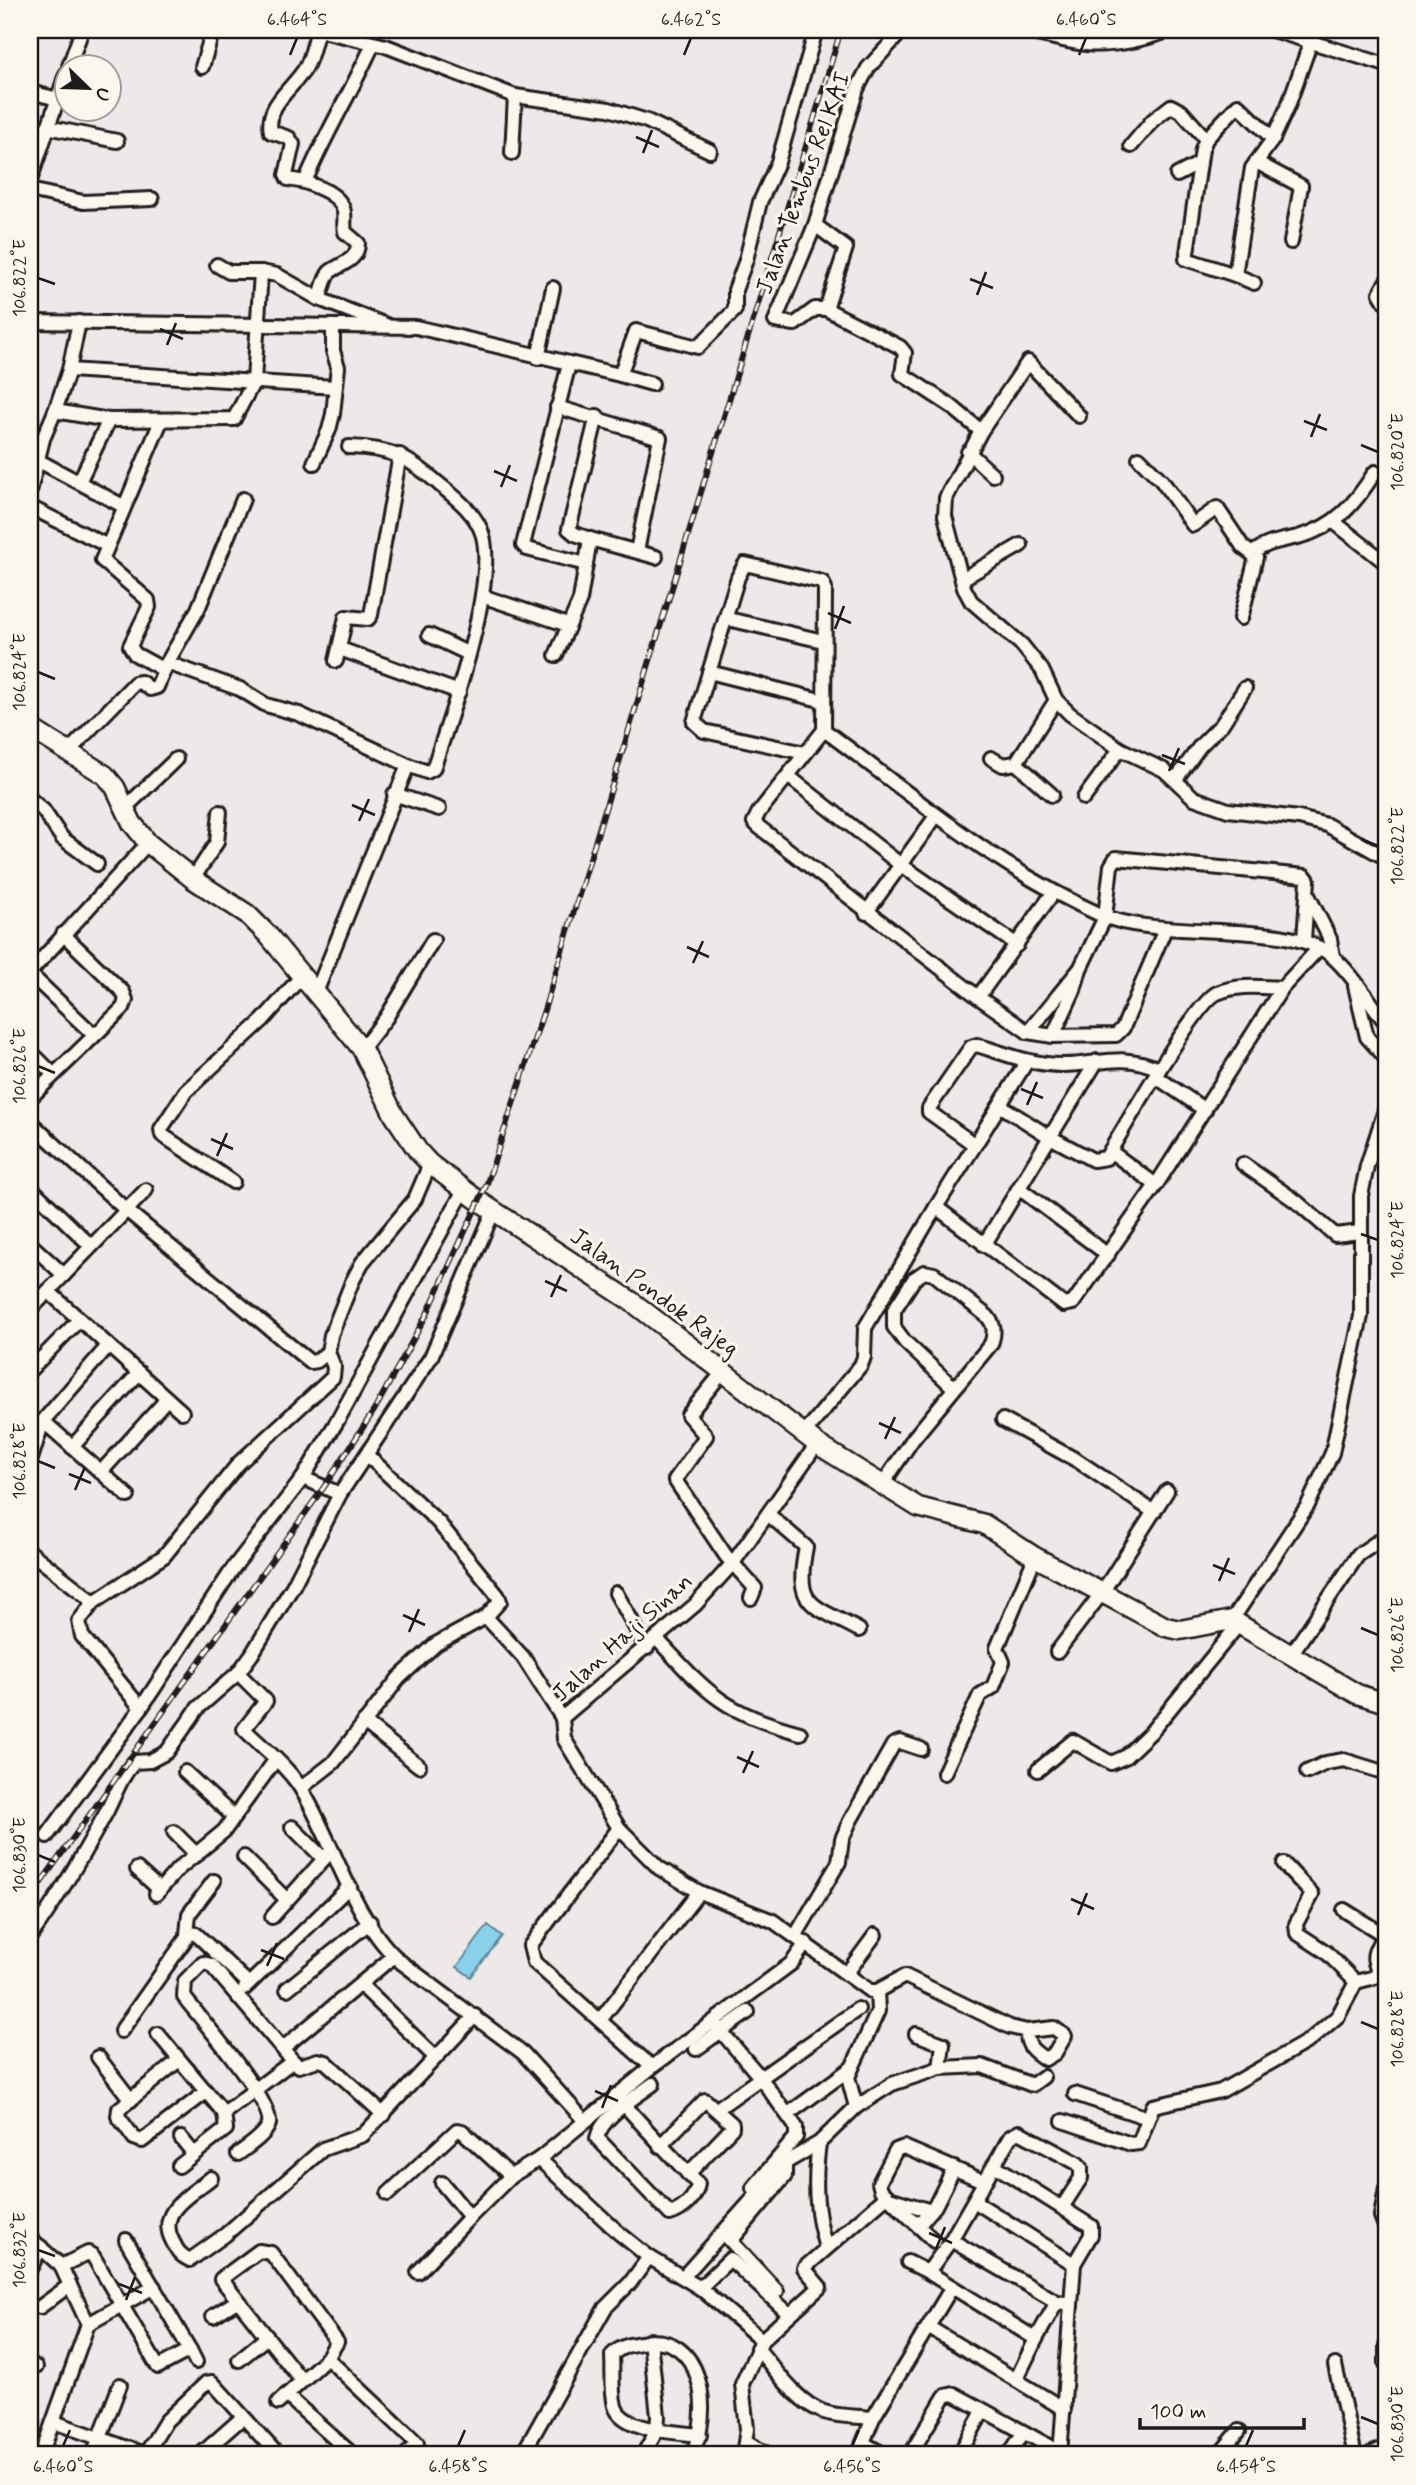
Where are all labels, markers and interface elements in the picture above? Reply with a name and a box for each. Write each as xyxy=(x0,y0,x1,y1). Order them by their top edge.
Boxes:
text: 6.464°S xyxy=(267,8,327,32)
text: 6.462°S xyxy=(661,8,721,32)
text: 6.460°S xyxy=(1056,8,1116,32)
north arrow xyxy=(52,52,122,122)
street label: Jalan Tembus Rel KAI xyxy=(749,67,859,299)
text: U xyxy=(88,83,116,105)
text: 106.822°E xyxy=(8,239,32,317)
text: 106.820°E xyxy=(1386,413,1410,491)
text: 106.824°E xyxy=(8,633,32,711)
text: 106.822°E xyxy=(1386,807,1410,885)
text: 106.826°E xyxy=(8,1028,32,1104)
text: 106.824°E xyxy=(1386,1201,1410,1279)
street label: Jalan Pondok Rajeg xyxy=(564,1221,744,1365)
text: 106.828°E xyxy=(8,1422,32,1500)
street label: Jalan Haji Sinan xyxy=(546,1567,700,1709)
text: 106.826°E xyxy=(1386,1597,1410,1673)
text: 106.830°E xyxy=(8,1817,32,1893)
text: 106.828°E xyxy=(1386,1990,1410,2068)
text: 106.832°E xyxy=(8,2212,32,2288)
text: 106.830°E xyxy=(1386,2386,1410,2462)
scale bar xyxy=(1140,2387,1304,2431)
text: 100 m xyxy=(1150,2398,1206,2426)
text: 6.460°S xyxy=(33,2455,93,2479)
text: 6.458°S xyxy=(428,2455,488,2479)
text: 6.456°S xyxy=(823,2455,881,2479)
text: 6.454°S xyxy=(1216,2455,1276,2479)

